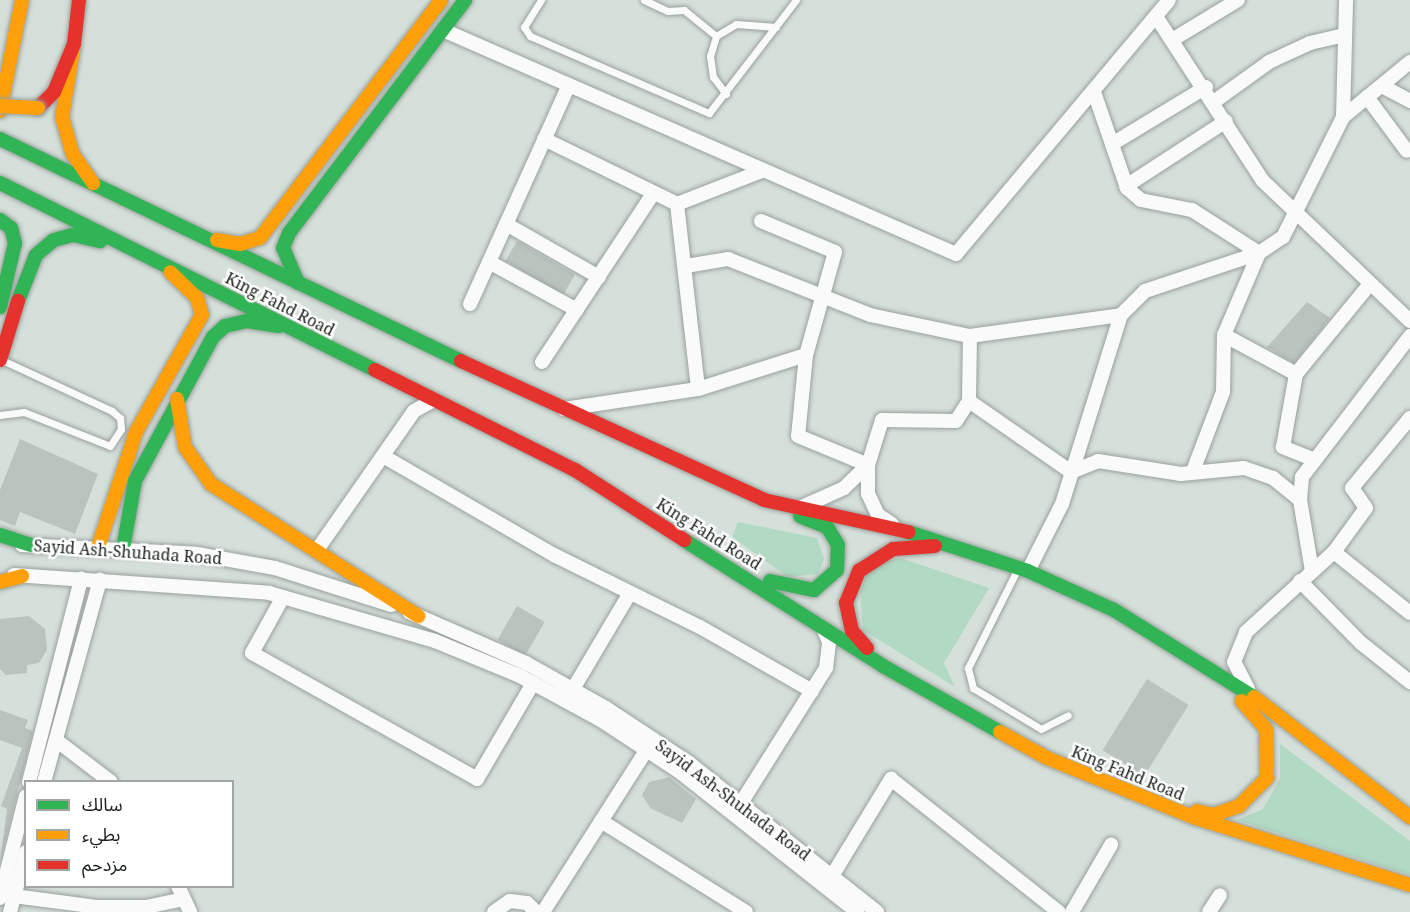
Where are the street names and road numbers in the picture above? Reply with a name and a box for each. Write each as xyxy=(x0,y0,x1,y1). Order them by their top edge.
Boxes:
street label: King Fahd Road xyxy=(222,268,338,340)
street label: King Fahd Road xyxy=(653,494,765,574)
street label: Sayid Ash-Shuhada Road xyxy=(33,536,223,568)
street label: Sayid Ash-Shuhada Road xyxy=(652,735,814,865)
street label: King Fahd Road xyxy=(1069,742,1187,804)

